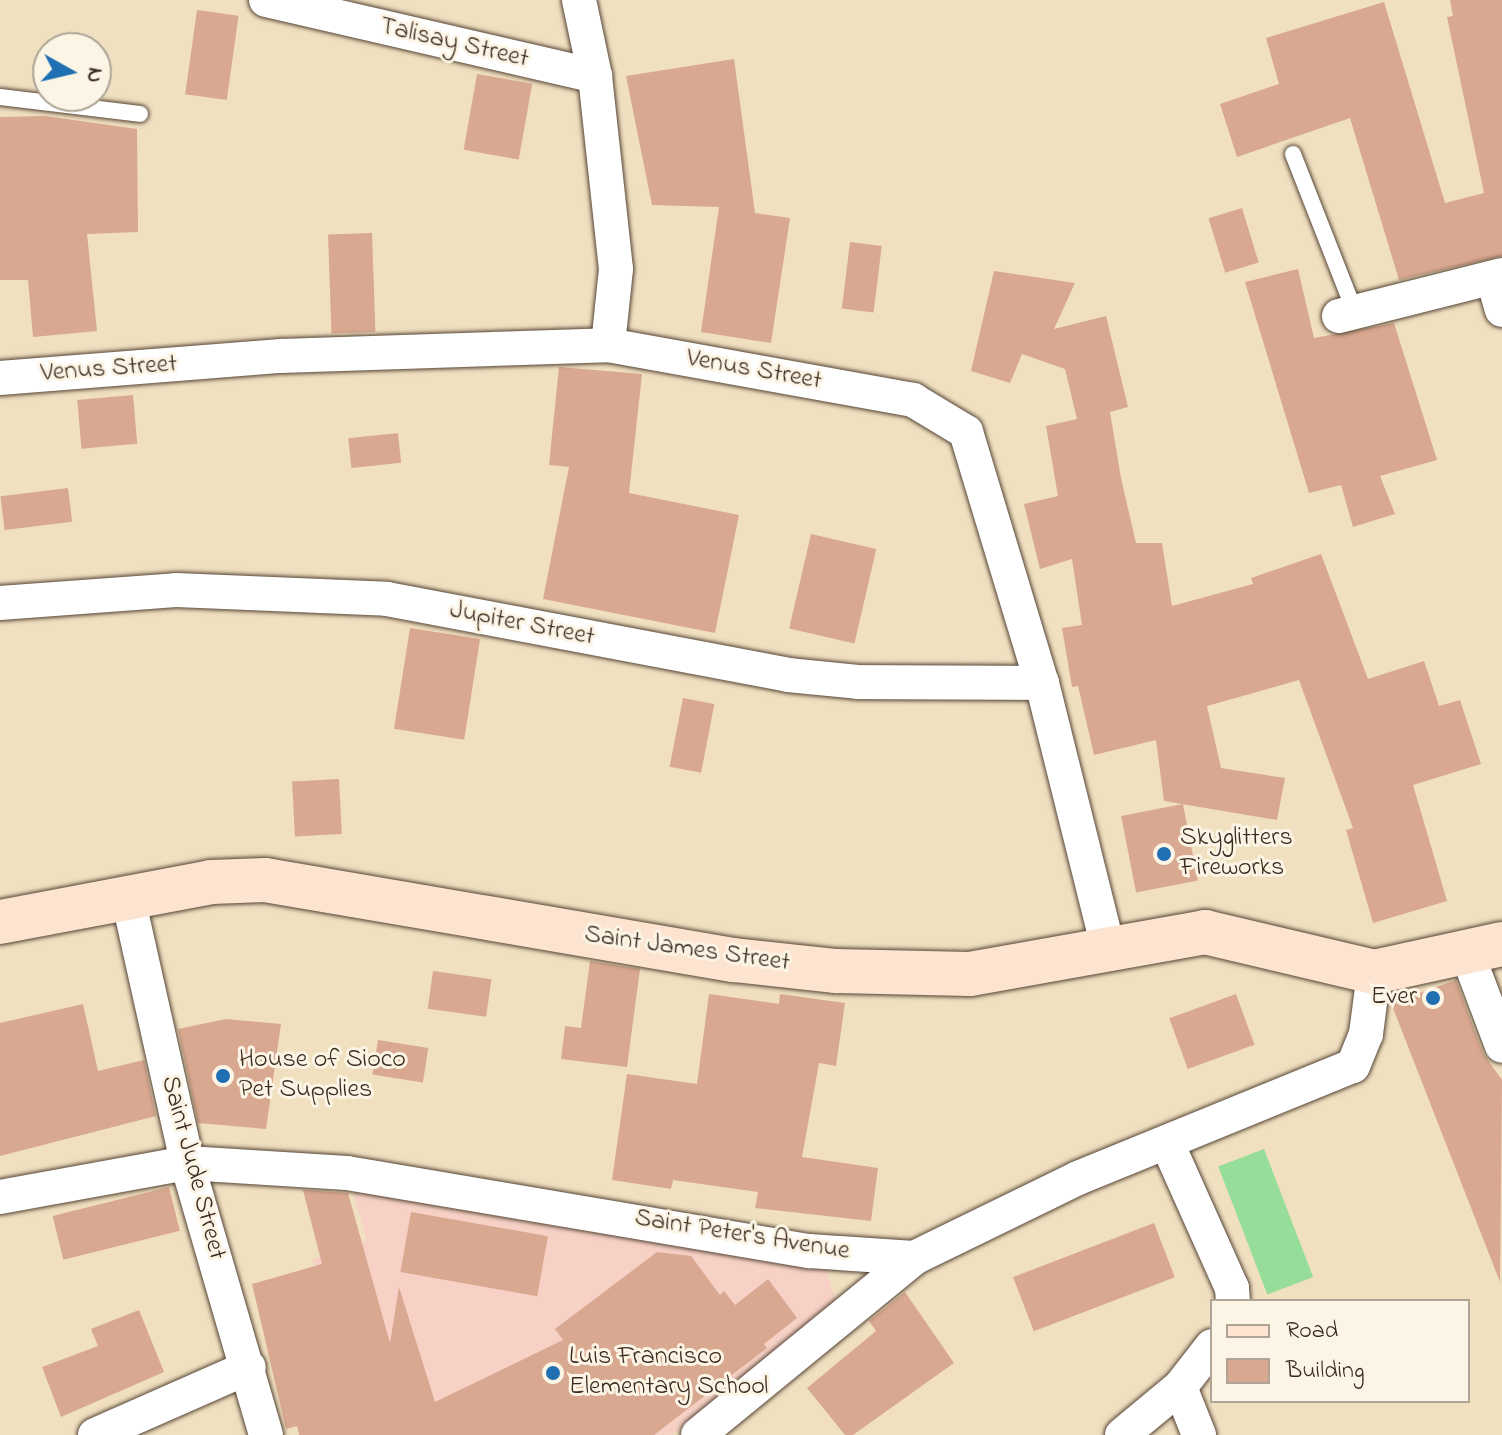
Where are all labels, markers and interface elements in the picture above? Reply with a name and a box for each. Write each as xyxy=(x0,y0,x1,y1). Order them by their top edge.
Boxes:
street label: Talisay Street xyxy=(377,12,531,76)
north arrow xyxy=(32,32,112,112)
text: N xyxy=(77,65,111,85)
street label: Venus Street xyxy=(684,344,824,398)
street label: Venus Street xyxy=(40,350,178,390)
street label: Jupiter Street xyxy=(447,596,597,654)
place label: Skyglitters Fireworks xyxy=(1180,823,1293,884)
marker: Skyglitters Fireworks xyxy=(1155,845,1173,863)
street label: Saint James Street xyxy=(582,920,792,980)
place label: Ever xyxy=(1371,982,1417,1014)
marker: Ever xyxy=(1424,989,1442,1007)
place label: House of Sioco Pet Supplies xyxy=(239,1045,406,1106)
marker: House of Sioco Pet Supplies xyxy=(214,1067,232,1085)
street label: Saint Jude Street xyxy=(152,1073,232,1263)
street label: Saint Peter's Avenue xyxy=(632,1204,852,1268)
legend xyxy=(1210,1299,1470,1403)
text: Road xyxy=(1286,1314,1338,1349)
place label: Luis Francisco Elementary School xyxy=(569,1342,768,1404)
text: Building xyxy=(1286,1354,1365,1389)
marker: Luis Francisco Elementary School xyxy=(544,1364,562,1382)

